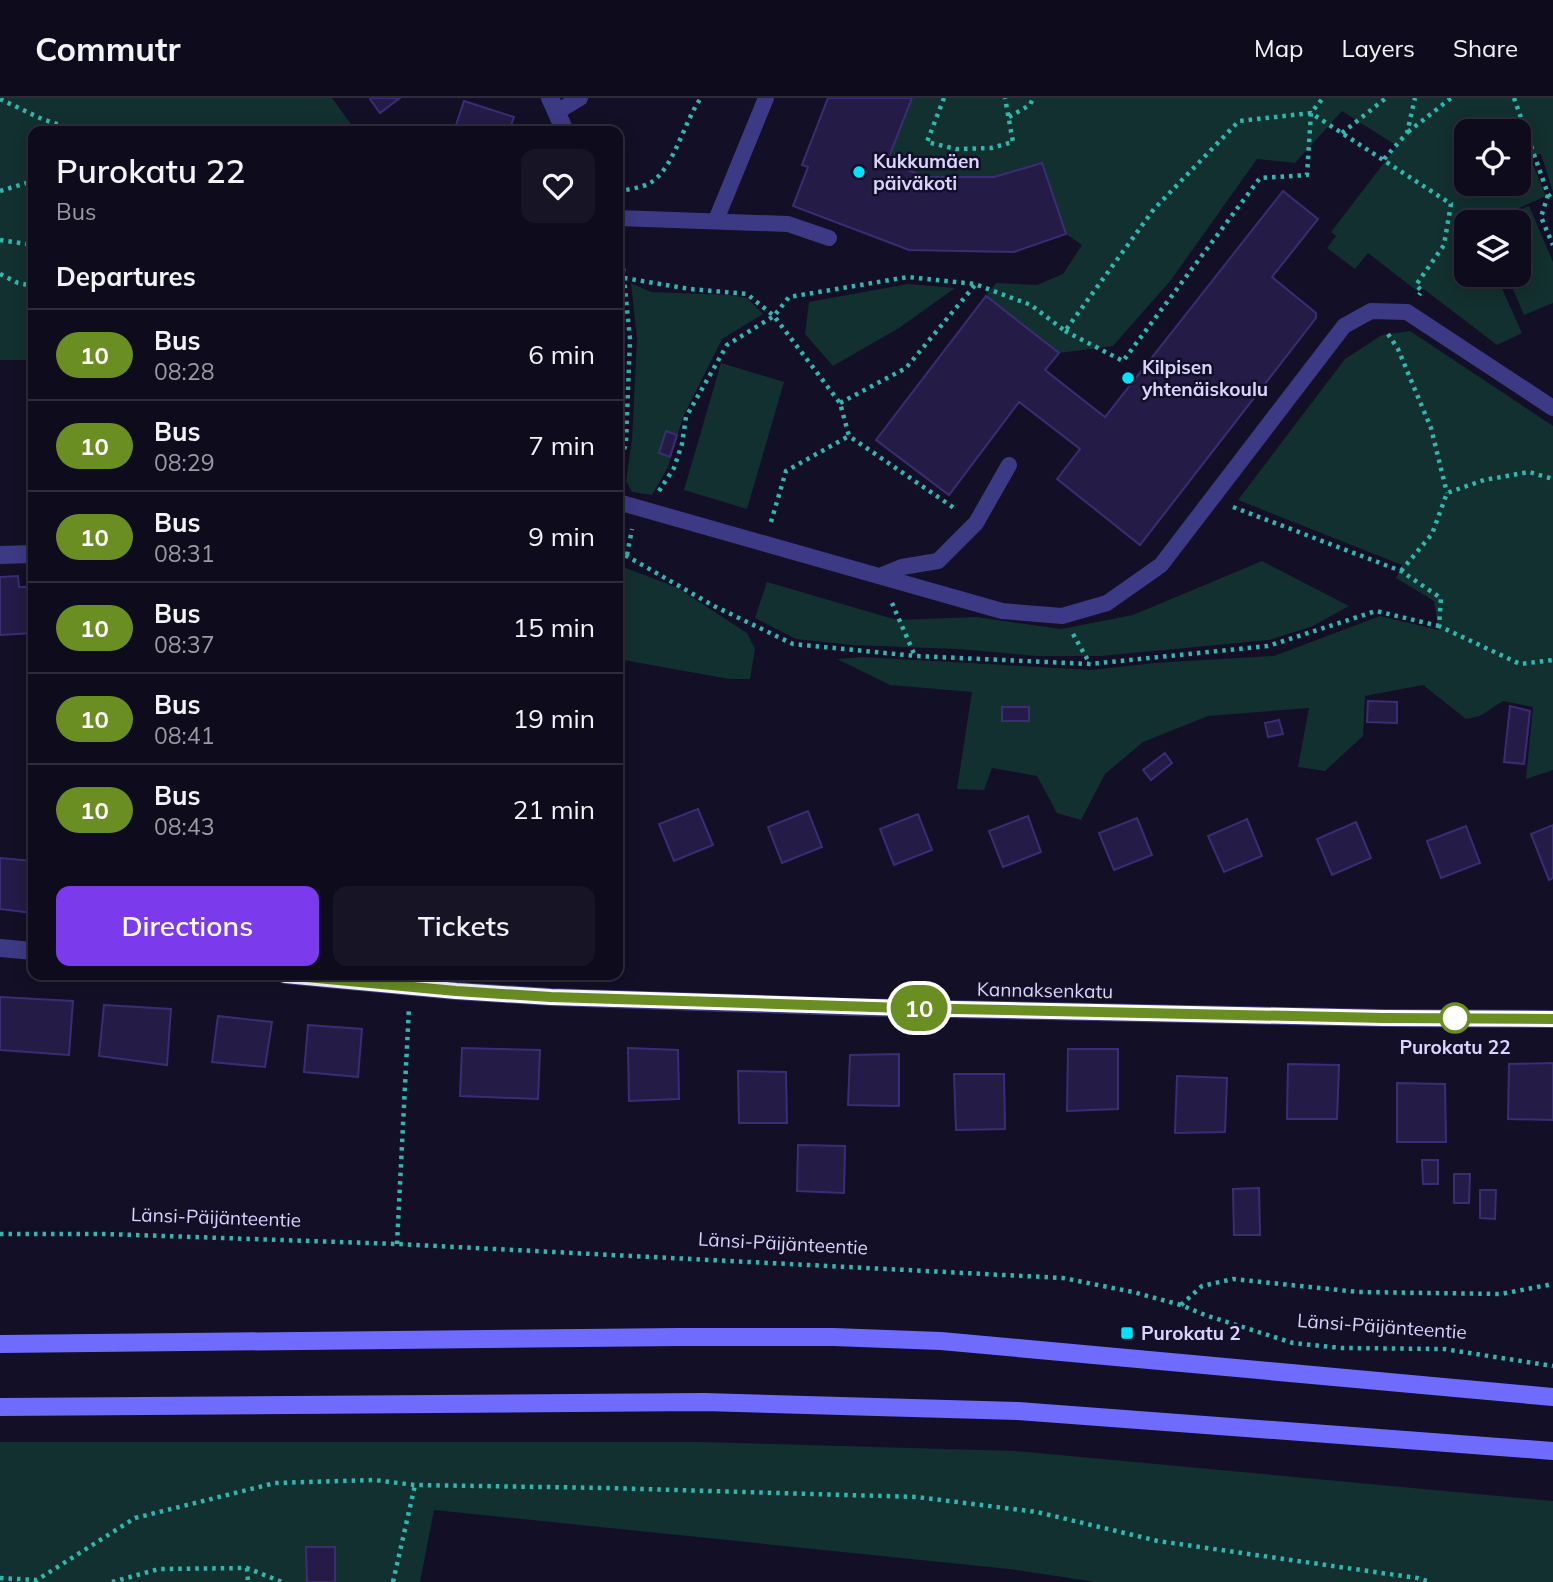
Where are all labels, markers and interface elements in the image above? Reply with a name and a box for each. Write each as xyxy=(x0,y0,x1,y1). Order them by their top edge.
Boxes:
text: Commutr xyxy=(35,28,180,69)
text: Map xyxy=(1254,33,1303,63)
text: Layers xyxy=(1341,33,1415,63)
text: Share xyxy=(1453,33,1518,63)
map controls xyxy=(1454,119,1531,287)
button: locate xyxy=(1454,119,1531,196)
button: heart xyxy=(521,149,595,223)
place label: Kukkumäen päiväkoti xyxy=(873,149,980,195)
text: Purokatu 22 xyxy=(56,150,245,191)
marker: Kukkumäen päiväkoti xyxy=(851,164,867,180)
text: Bus xyxy=(56,197,96,226)
button: layers xyxy=(1454,210,1531,287)
text: Departures xyxy=(56,260,196,293)
text: Bus xyxy=(154,324,200,357)
text: 6 min xyxy=(528,338,595,371)
text: 10 xyxy=(80,340,109,370)
place label: Kilpisen yhtenäiskoulu xyxy=(1141,355,1268,401)
text: 08:28 xyxy=(154,357,214,386)
marker: Kilpisen yhtenäiskoulu xyxy=(1120,370,1136,386)
text: Bus xyxy=(154,415,200,448)
text: 7 min xyxy=(528,429,595,462)
text: 10 xyxy=(80,431,109,461)
text: 08:29 xyxy=(154,448,214,477)
text: Bus xyxy=(154,506,200,539)
text: 9 min xyxy=(528,520,595,553)
text: 10 xyxy=(80,522,109,552)
text: 08:31 xyxy=(154,539,214,568)
text: Bus xyxy=(154,597,200,630)
text: 15 min xyxy=(513,611,595,644)
text: 10 xyxy=(80,613,109,643)
text: 08:37 xyxy=(154,630,214,659)
text: Bus xyxy=(154,688,200,721)
text: 19 min xyxy=(513,702,595,735)
text: 10 xyxy=(80,704,109,734)
text: 08:41 xyxy=(154,721,214,750)
text: Bus xyxy=(154,779,200,812)
text: 21 min xyxy=(513,793,595,826)
text: 10 xyxy=(80,795,109,825)
text: 08:43 xyxy=(154,812,214,841)
button: Directions xyxy=(56,886,319,966)
button: Tickets xyxy=(333,886,595,966)
street label: Kannaksenkatu xyxy=(977,977,1113,1003)
line badge: 10 xyxy=(888,985,950,1031)
text: 10 xyxy=(905,993,933,1023)
marker: Purokatu 22 xyxy=(1440,1003,1470,1033)
place label: Purokatu 22 xyxy=(1399,1035,1511,1059)
street label: Länsi-Päijänteentie xyxy=(131,1202,301,1232)
street label: Länsi-Päijänteentie xyxy=(697,1227,869,1259)
street label: Länsi-Päijänteentie xyxy=(1296,1308,1468,1344)
place label: Purokatu 2 xyxy=(1141,1321,1241,1345)
marker: Purokatu 2 xyxy=(1119,1325,1135,1341)

